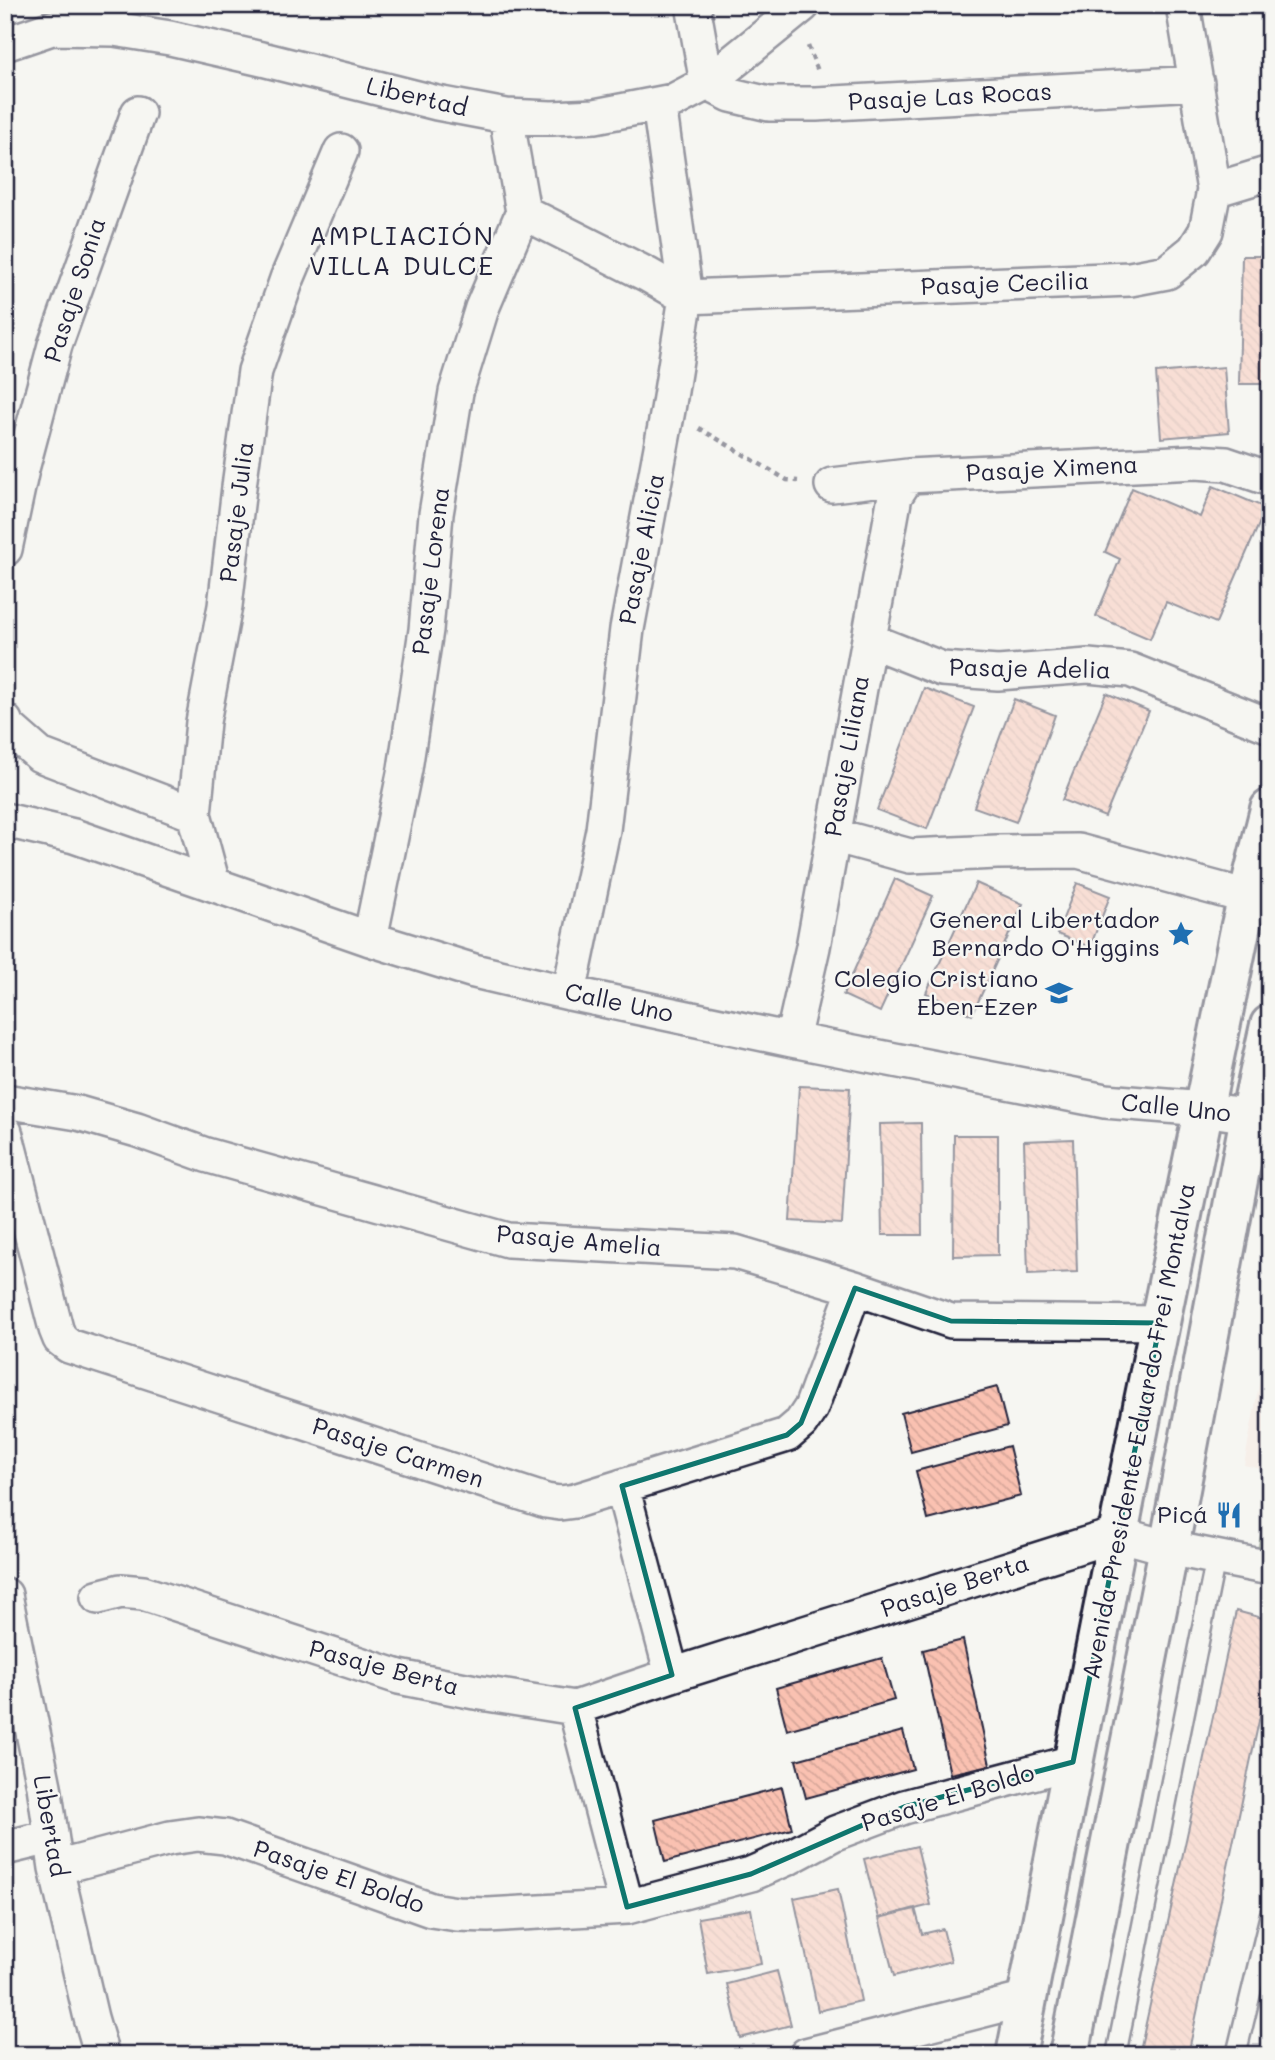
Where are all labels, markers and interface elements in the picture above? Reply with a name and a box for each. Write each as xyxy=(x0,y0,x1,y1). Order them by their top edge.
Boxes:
street label: Libertad xyxy=(364,69,471,122)
street label: Pasaje Las Rocas xyxy=(847,75,1053,116)
street label: Pasaje Sonia xyxy=(36,213,112,366)
district label: AMPLIACIÓN VILLA DULCE xyxy=(309,218,495,282)
street label: Pasaje Cecilia xyxy=(920,264,1090,301)
street label: Pasaje Julia xyxy=(212,440,260,584)
street label: Pasaje Ximena xyxy=(965,448,1139,487)
street label: Pasaje Alicia xyxy=(611,471,670,627)
street label: Pasaje Lorena xyxy=(404,485,455,656)
street label: Pasaje Adelia xyxy=(949,651,1111,684)
street label: Pasaje Liliana xyxy=(816,673,875,839)
place label: General Libertador Bernardo O'Higgins xyxy=(929,903,1160,962)
place icon: General Libertador Bernardo O'Higgins xyxy=(1166,919,1196,949)
place label: Colegio Cristiano Eben-Ezer xyxy=(834,962,1038,1021)
street label: Calle Uno xyxy=(562,975,676,1028)
school or university icon: Colegio Cristiano Eben-Ezer xyxy=(1044,978,1074,1008)
street label: Calle Uno xyxy=(1120,1085,1233,1128)
street label: Avenida Presidente Eduardo Frei Montalva xyxy=(1074,1180,1201,1681)
street label: Pasaje Amelia xyxy=(495,1217,663,1262)
street label: Pasaje Carmen xyxy=(309,1409,488,1494)
place label: Picá xyxy=(1157,1498,1208,1529)
restaurant icon: Picá xyxy=(1214,1500,1244,1530)
street label: Pasaje Berta xyxy=(876,1546,1033,1623)
street label: Pasaje Berta xyxy=(306,1632,463,1701)
street label: Pasaje El Boldo xyxy=(857,1756,1038,1838)
street label: Libertad xyxy=(27,1772,76,1879)
street label: Pasaje El Boldo xyxy=(250,1832,429,1919)

